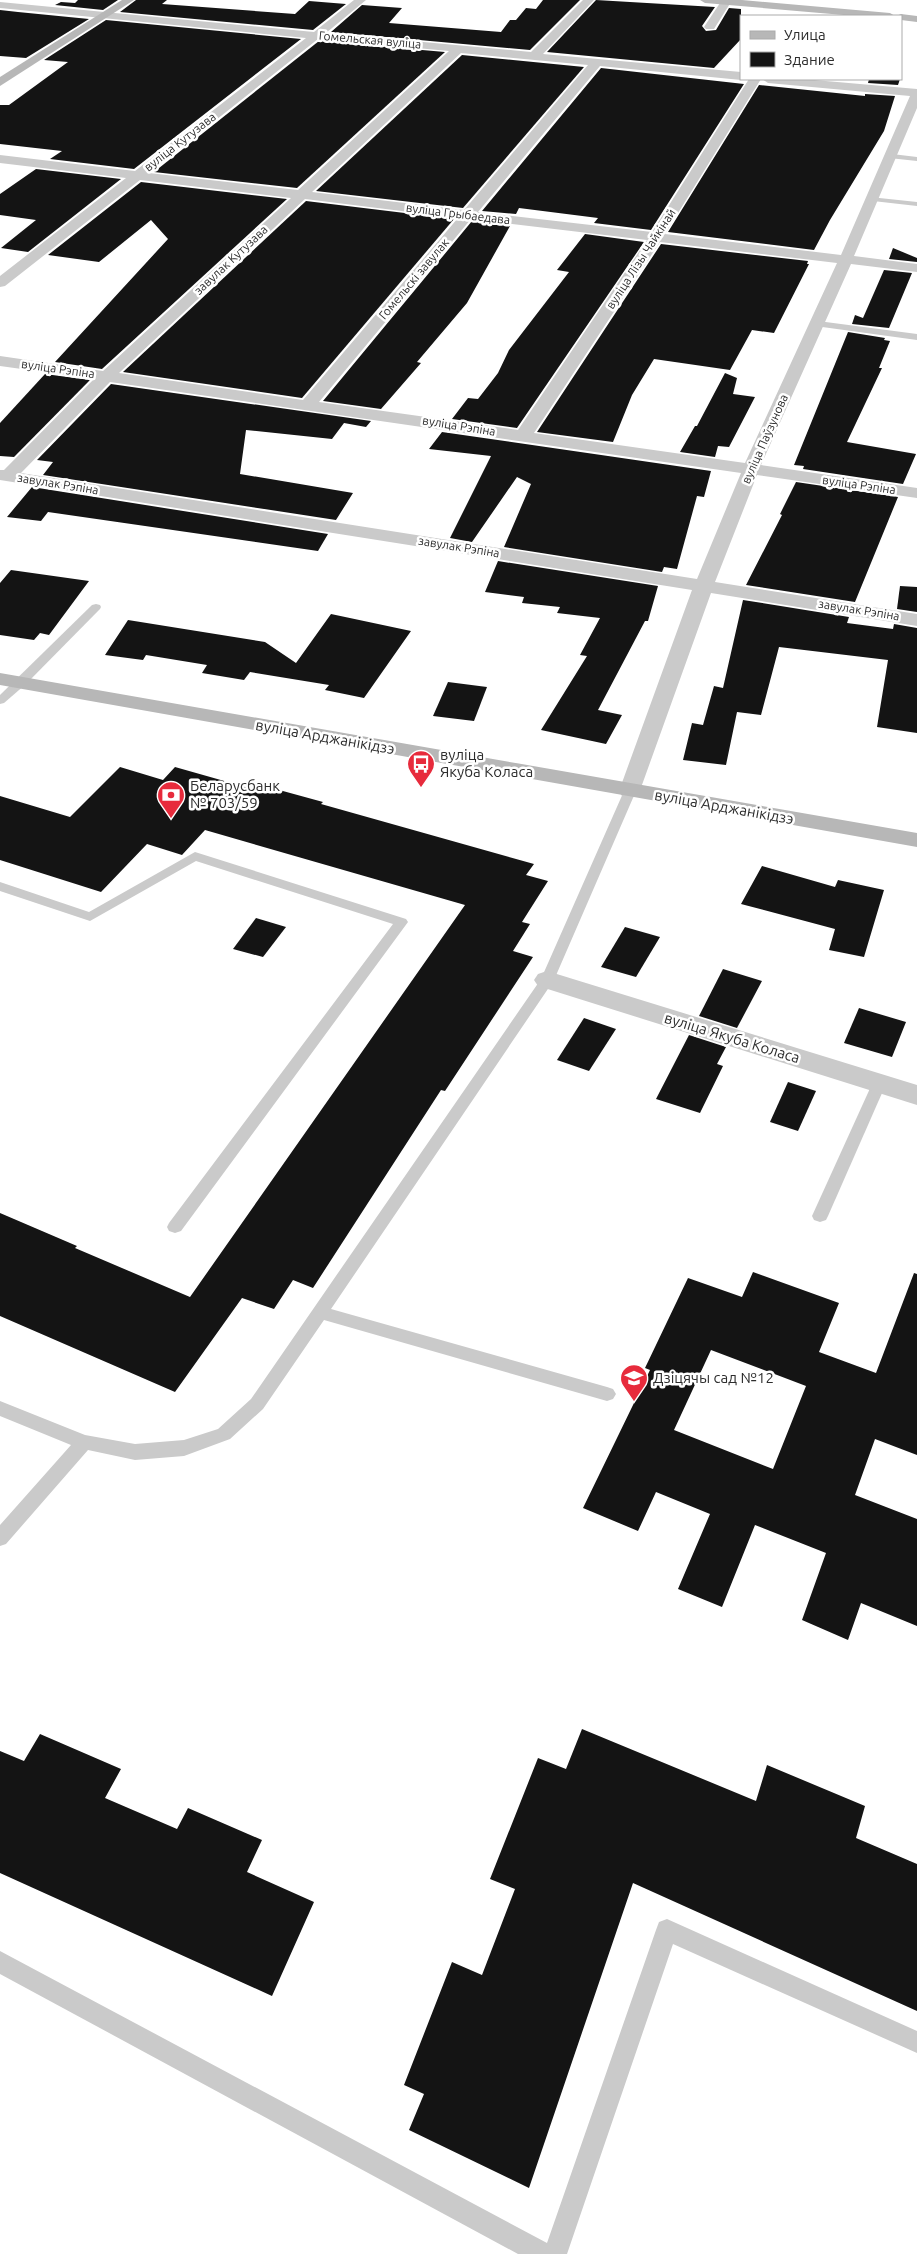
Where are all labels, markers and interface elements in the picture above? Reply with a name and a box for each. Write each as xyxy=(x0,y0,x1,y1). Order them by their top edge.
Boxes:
legend xyxy=(740,15,902,80)
text: Улица xyxy=(784,26,826,43)
street label: Гомельская вуліца xyxy=(318,29,422,50)
text: Здание xyxy=(784,51,835,68)
street label: вуліца Кутузава xyxy=(141,110,218,174)
street label: вуліца Грыбаедава xyxy=(405,201,511,226)
street label: вуліца Лізы Чайкінай xyxy=(603,206,678,311)
street label: завулак Кутузава xyxy=(191,222,270,297)
street label: Гомельскі завулак xyxy=(376,236,451,322)
street label: вуліца Рэпіна xyxy=(21,357,96,380)
street label: вуліца Паўзунова xyxy=(739,392,790,486)
street label: вуліца Рэпіна xyxy=(422,413,497,438)
street label: завулак Рэпіна xyxy=(16,471,100,496)
street label: вуліца Рэпіна xyxy=(822,473,897,496)
street label: завулак Рэпіна xyxy=(417,534,501,559)
street label: завулак Рэпіна xyxy=(817,597,901,622)
street label: вуліца Арджанікідзэ xyxy=(254,716,396,757)
place label: вуліца Якуба Коласа xyxy=(440,746,533,780)
bus stop icon: вуліца Якуба Коласа xyxy=(406,749,436,788)
place label: Беларусбанк № 703/59 xyxy=(190,777,280,811)
bank icon: Беларусбанк № 703/59 xyxy=(156,780,186,819)
street label: вуліца Арджанікідзэ xyxy=(653,786,795,827)
street label: вуліца Якуба Коласа xyxy=(662,1009,802,1066)
school or university icon: Дзіцячы сад №12 xyxy=(619,1363,649,1402)
place label: Дзіцячы сад №12 xyxy=(653,1369,774,1386)

